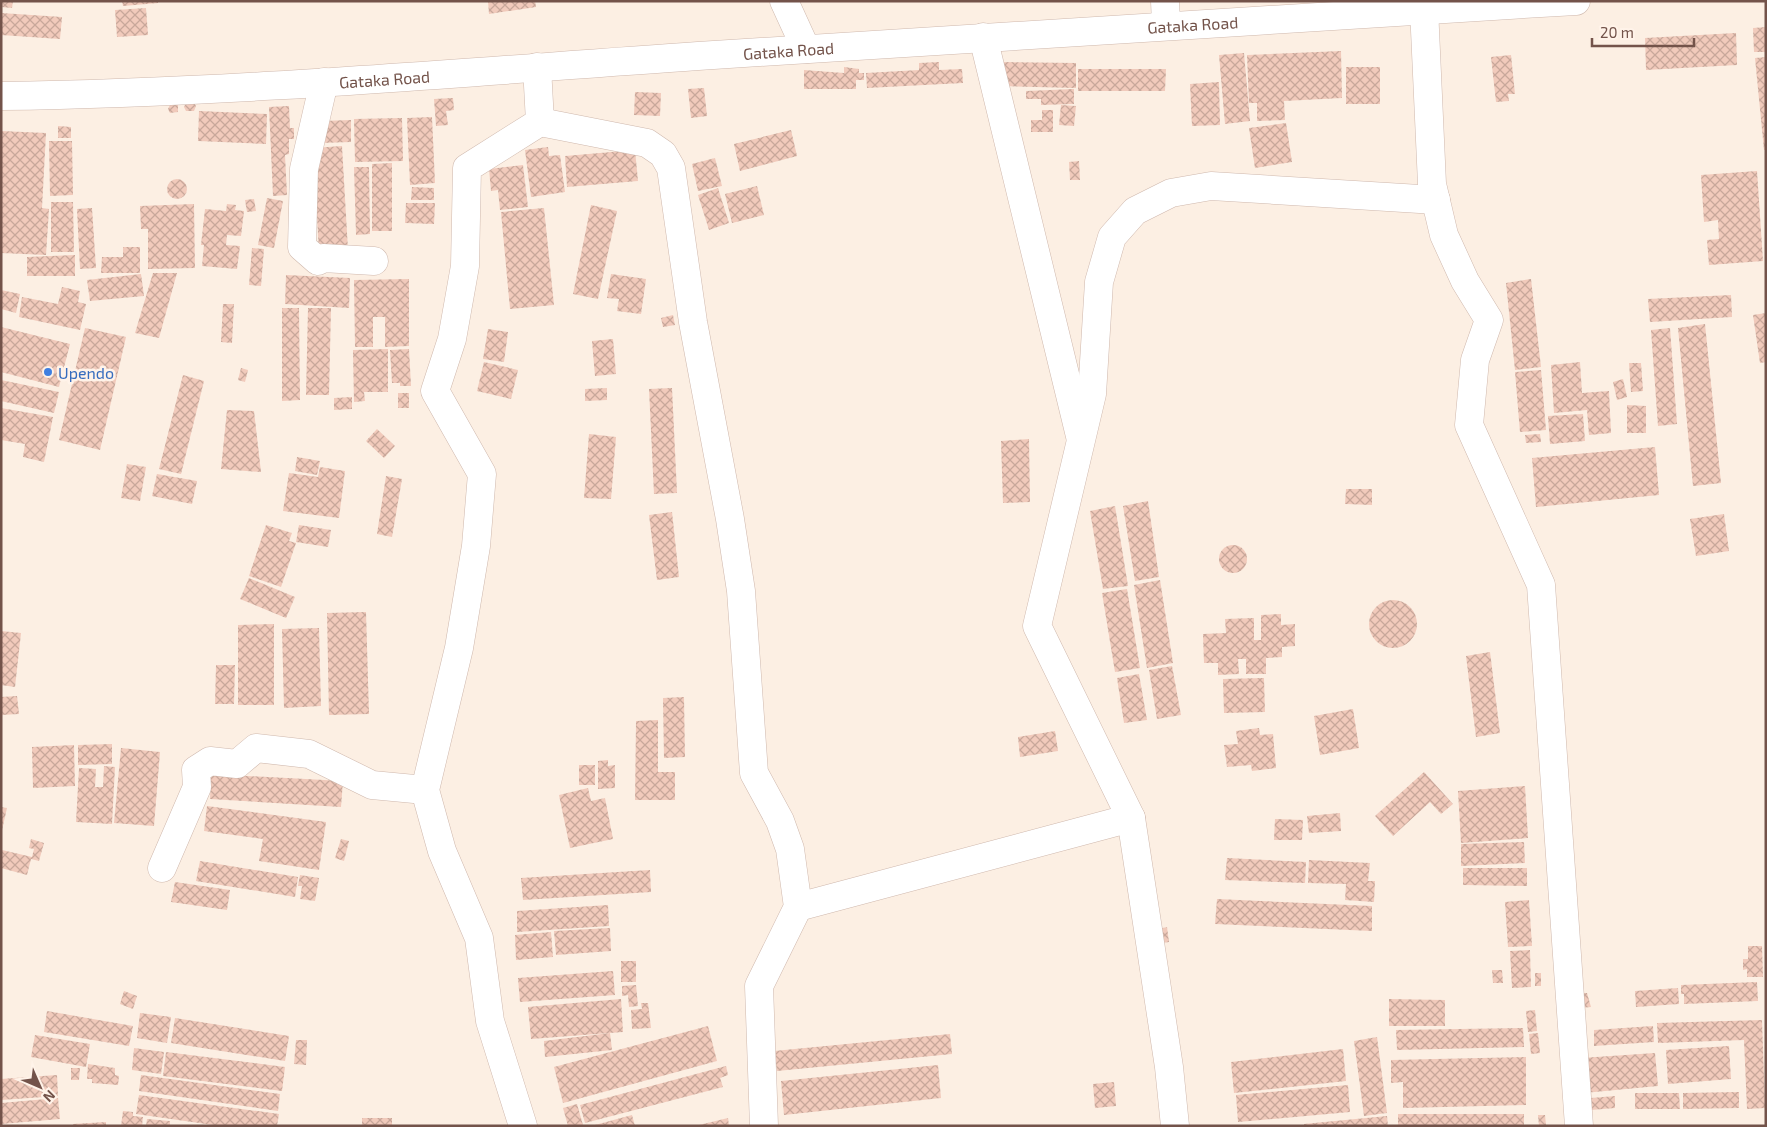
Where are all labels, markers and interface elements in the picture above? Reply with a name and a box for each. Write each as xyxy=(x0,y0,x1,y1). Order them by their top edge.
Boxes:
street label: Gataka Road xyxy=(1147,12,1239,36)
scale bar xyxy=(1592,15,1694,47)
text: 20 m xyxy=(1600,23,1634,41)
street label: Gataka Road xyxy=(742,37,835,62)
street label: Gataka Road xyxy=(338,66,431,91)
place label: Upendo xyxy=(58,363,114,382)
marker: Upendo xyxy=(42,366,54,378)
north arrow xyxy=(15,1062,65,1112)
text: N xyxy=(40,1087,59,1106)

